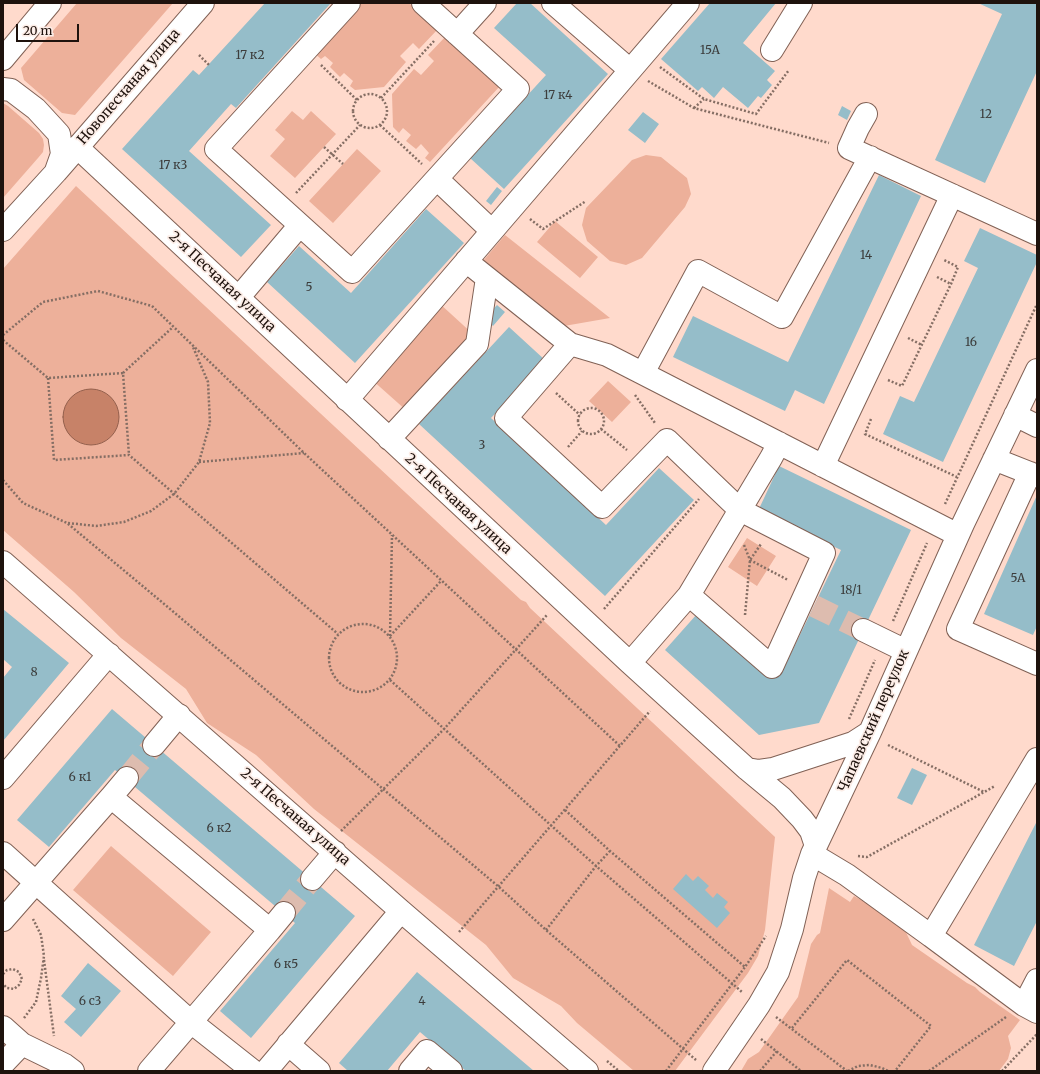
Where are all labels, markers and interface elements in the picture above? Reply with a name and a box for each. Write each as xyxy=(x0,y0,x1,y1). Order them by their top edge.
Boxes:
scale bar xyxy=(18,16,81,42)
text: 20 m xyxy=(23,23,52,38)
street label: Новопесчаная улица xyxy=(74,26,184,148)
house number: 15А xyxy=(700,44,720,58)
house number: 17 к2 xyxy=(235,49,265,63)
house number: 17 к4 xyxy=(544,89,572,103)
house number: 12 xyxy=(980,108,992,122)
house number: 17 к3 xyxy=(159,159,187,173)
street label: 2-я Песчаная улица xyxy=(165,228,279,336)
house number: 14 xyxy=(860,249,872,263)
house number: 5 xyxy=(305,281,313,295)
house number: 16 xyxy=(965,336,977,350)
house number: 3 xyxy=(479,439,485,453)
street label: 2-я Песчаная улица xyxy=(401,450,515,558)
house number: 5А xyxy=(1010,572,1026,586)
house number: 18/1 xyxy=(840,584,862,598)
street label: Чапаевский переулок xyxy=(835,647,913,795)
house number: 8 xyxy=(30,666,38,680)
street label: 2-я Песчаная улица xyxy=(237,765,353,869)
house number: 6 к1 xyxy=(69,771,91,785)
house number: 6 к2 xyxy=(207,822,231,836)
house number: 6 к5 xyxy=(274,958,298,972)
house number: 6 с3 xyxy=(79,995,101,1009)
house number: 4 xyxy=(418,995,426,1009)

